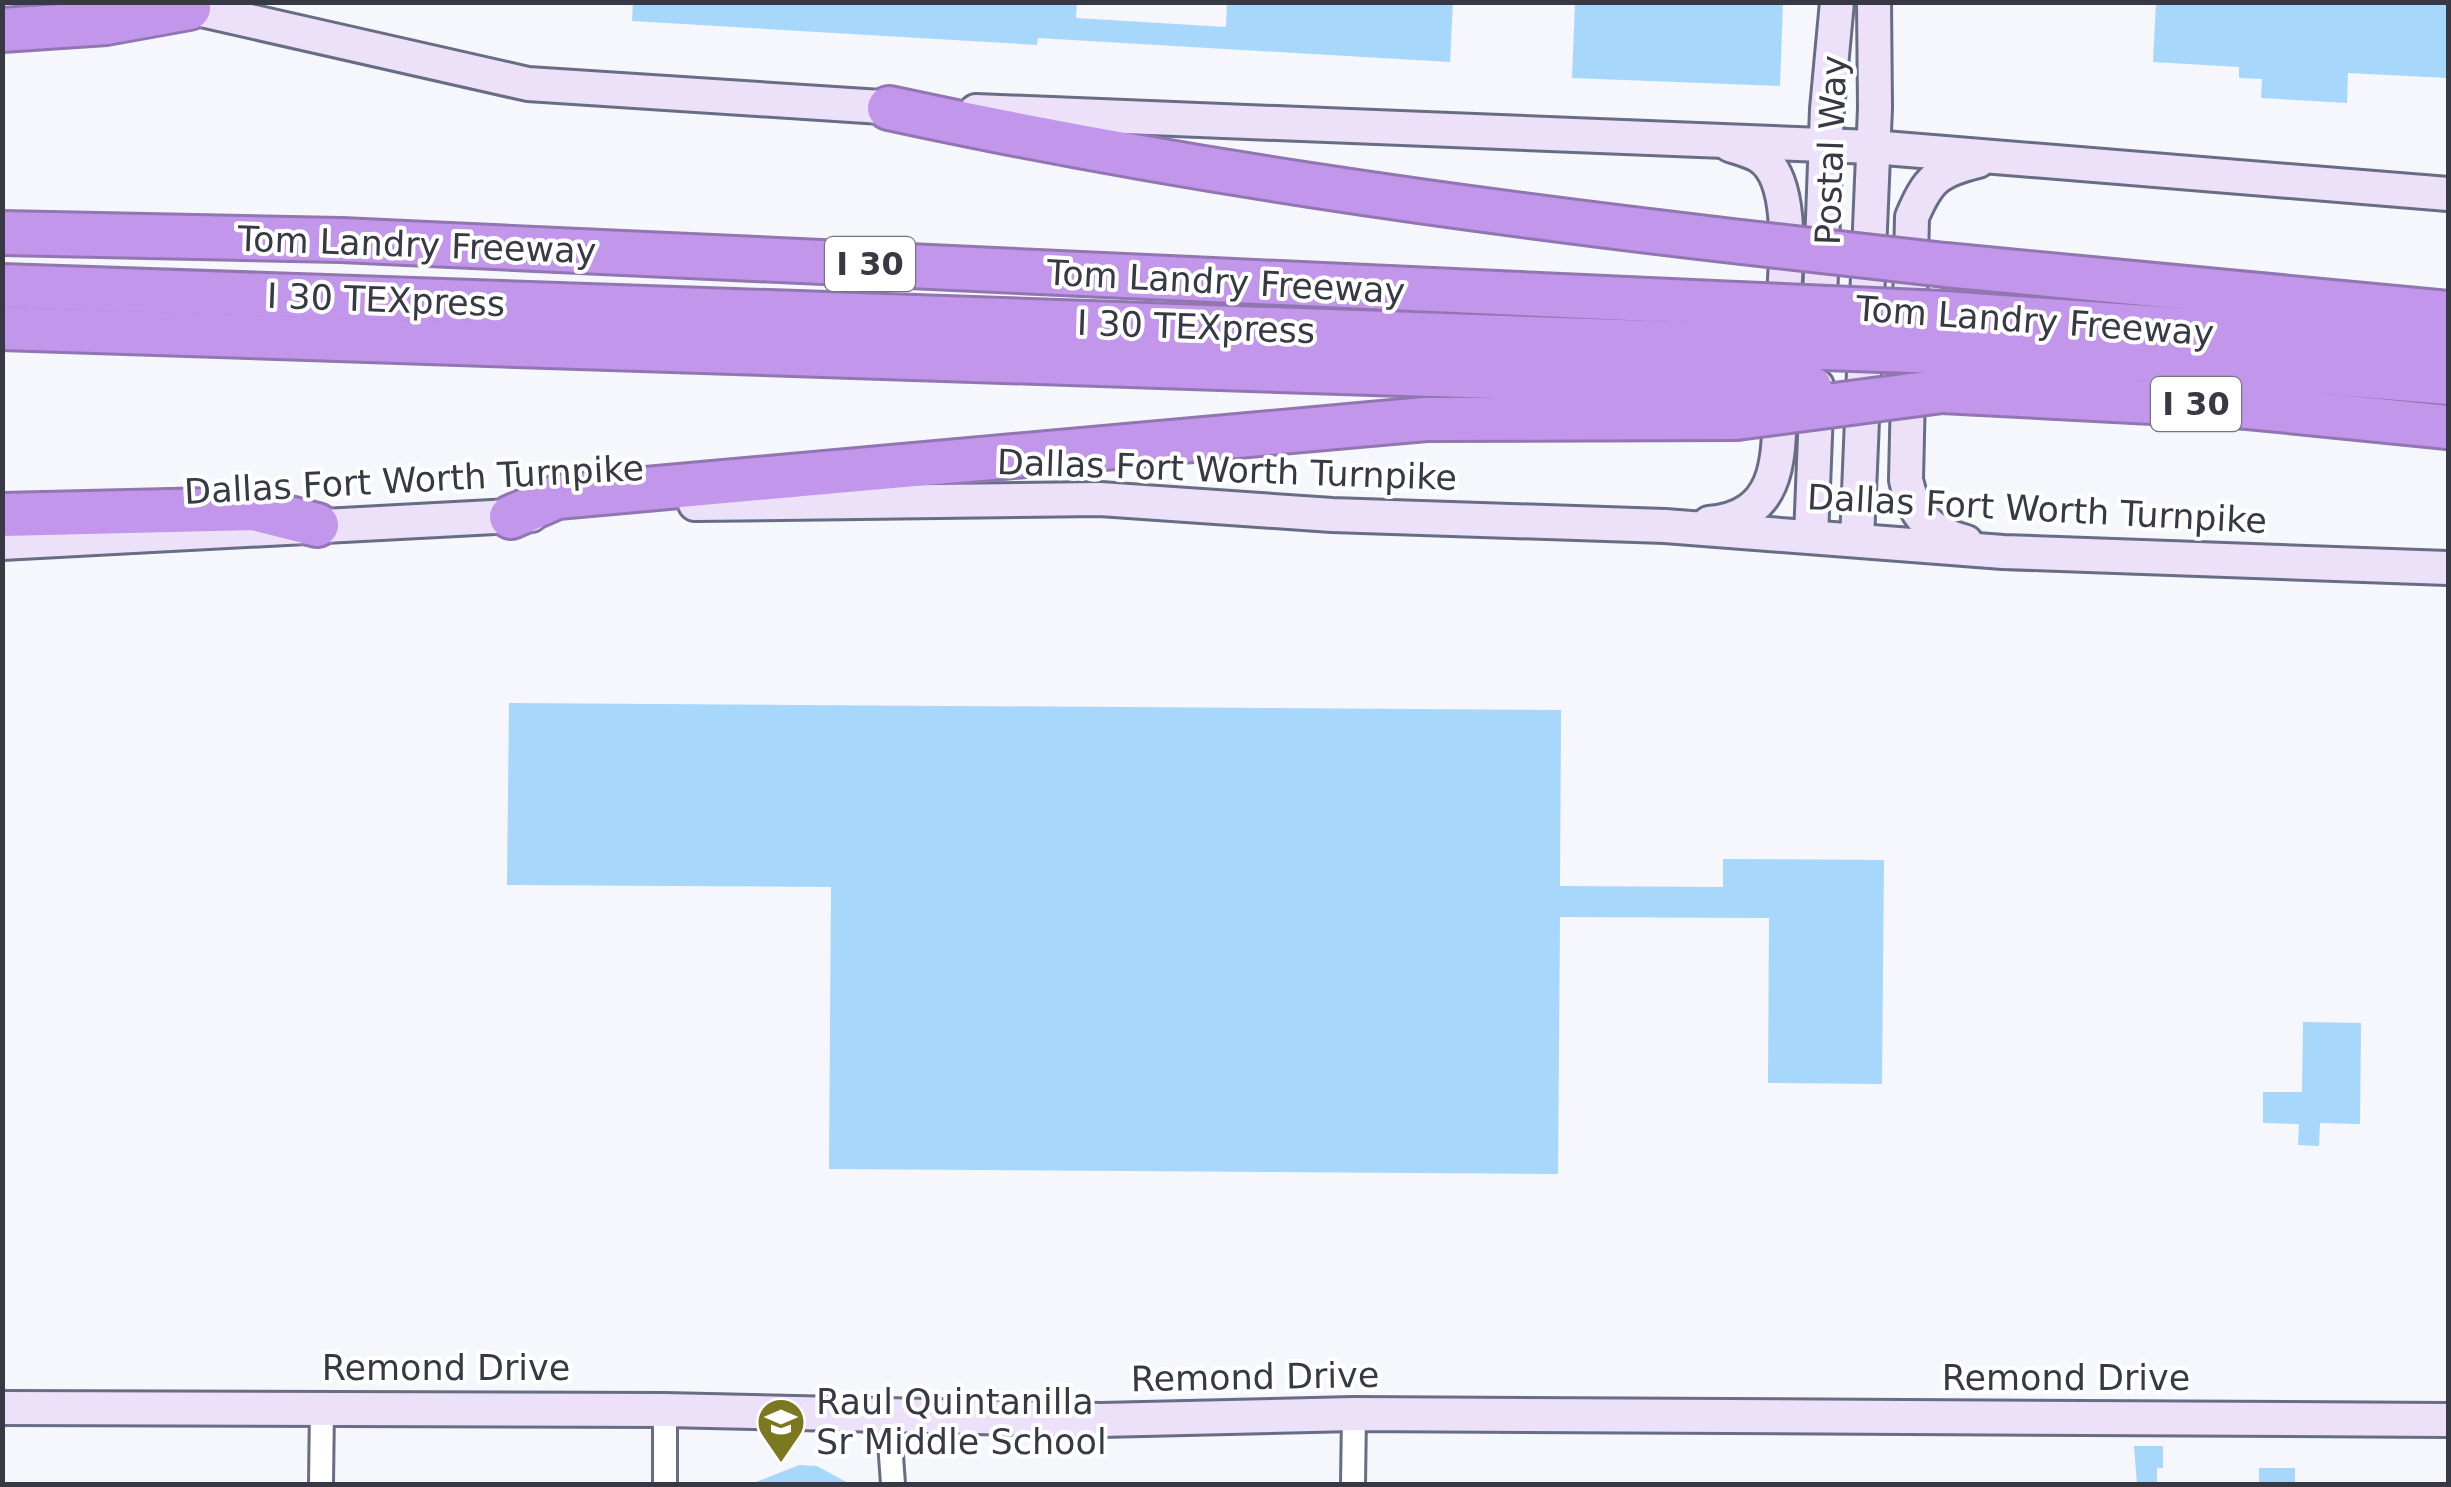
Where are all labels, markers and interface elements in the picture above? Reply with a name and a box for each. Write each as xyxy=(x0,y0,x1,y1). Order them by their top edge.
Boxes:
street label: Postal Way xyxy=(1808,54,1854,246)
street label: Tom Landry Freeway xyxy=(236,219,597,271)
road number: I 30 xyxy=(825,237,915,291)
street label: Tom Landry Freeway xyxy=(1045,253,1406,311)
street label: I 30 TEXpress xyxy=(266,276,506,324)
street label: Tom Landry Freeway xyxy=(1854,288,2215,353)
street label: I 30 TEXpress xyxy=(1076,303,1316,351)
road number: I 30 xyxy=(2151,377,2241,431)
street label: Dallas Fort Worth Turnpike xyxy=(996,442,1458,498)
street label: Dallas Fort Worth Turnpike xyxy=(183,448,645,512)
street label: Dallas Fort Worth Turnpike xyxy=(1806,477,2268,541)
street label: Remond Drive xyxy=(322,1348,570,1388)
street label: Remond Drive xyxy=(1130,1355,1380,1399)
street label: Remond Drive xyxy=(1942,1358,2190,1398)
place label: Raul Quintanilla Sr Middle School xyxy=(816,1382,1107,1462)
school or university icon: Raul Quintanilla Sr Middle School xyxy=(755,1396,807,1464)

